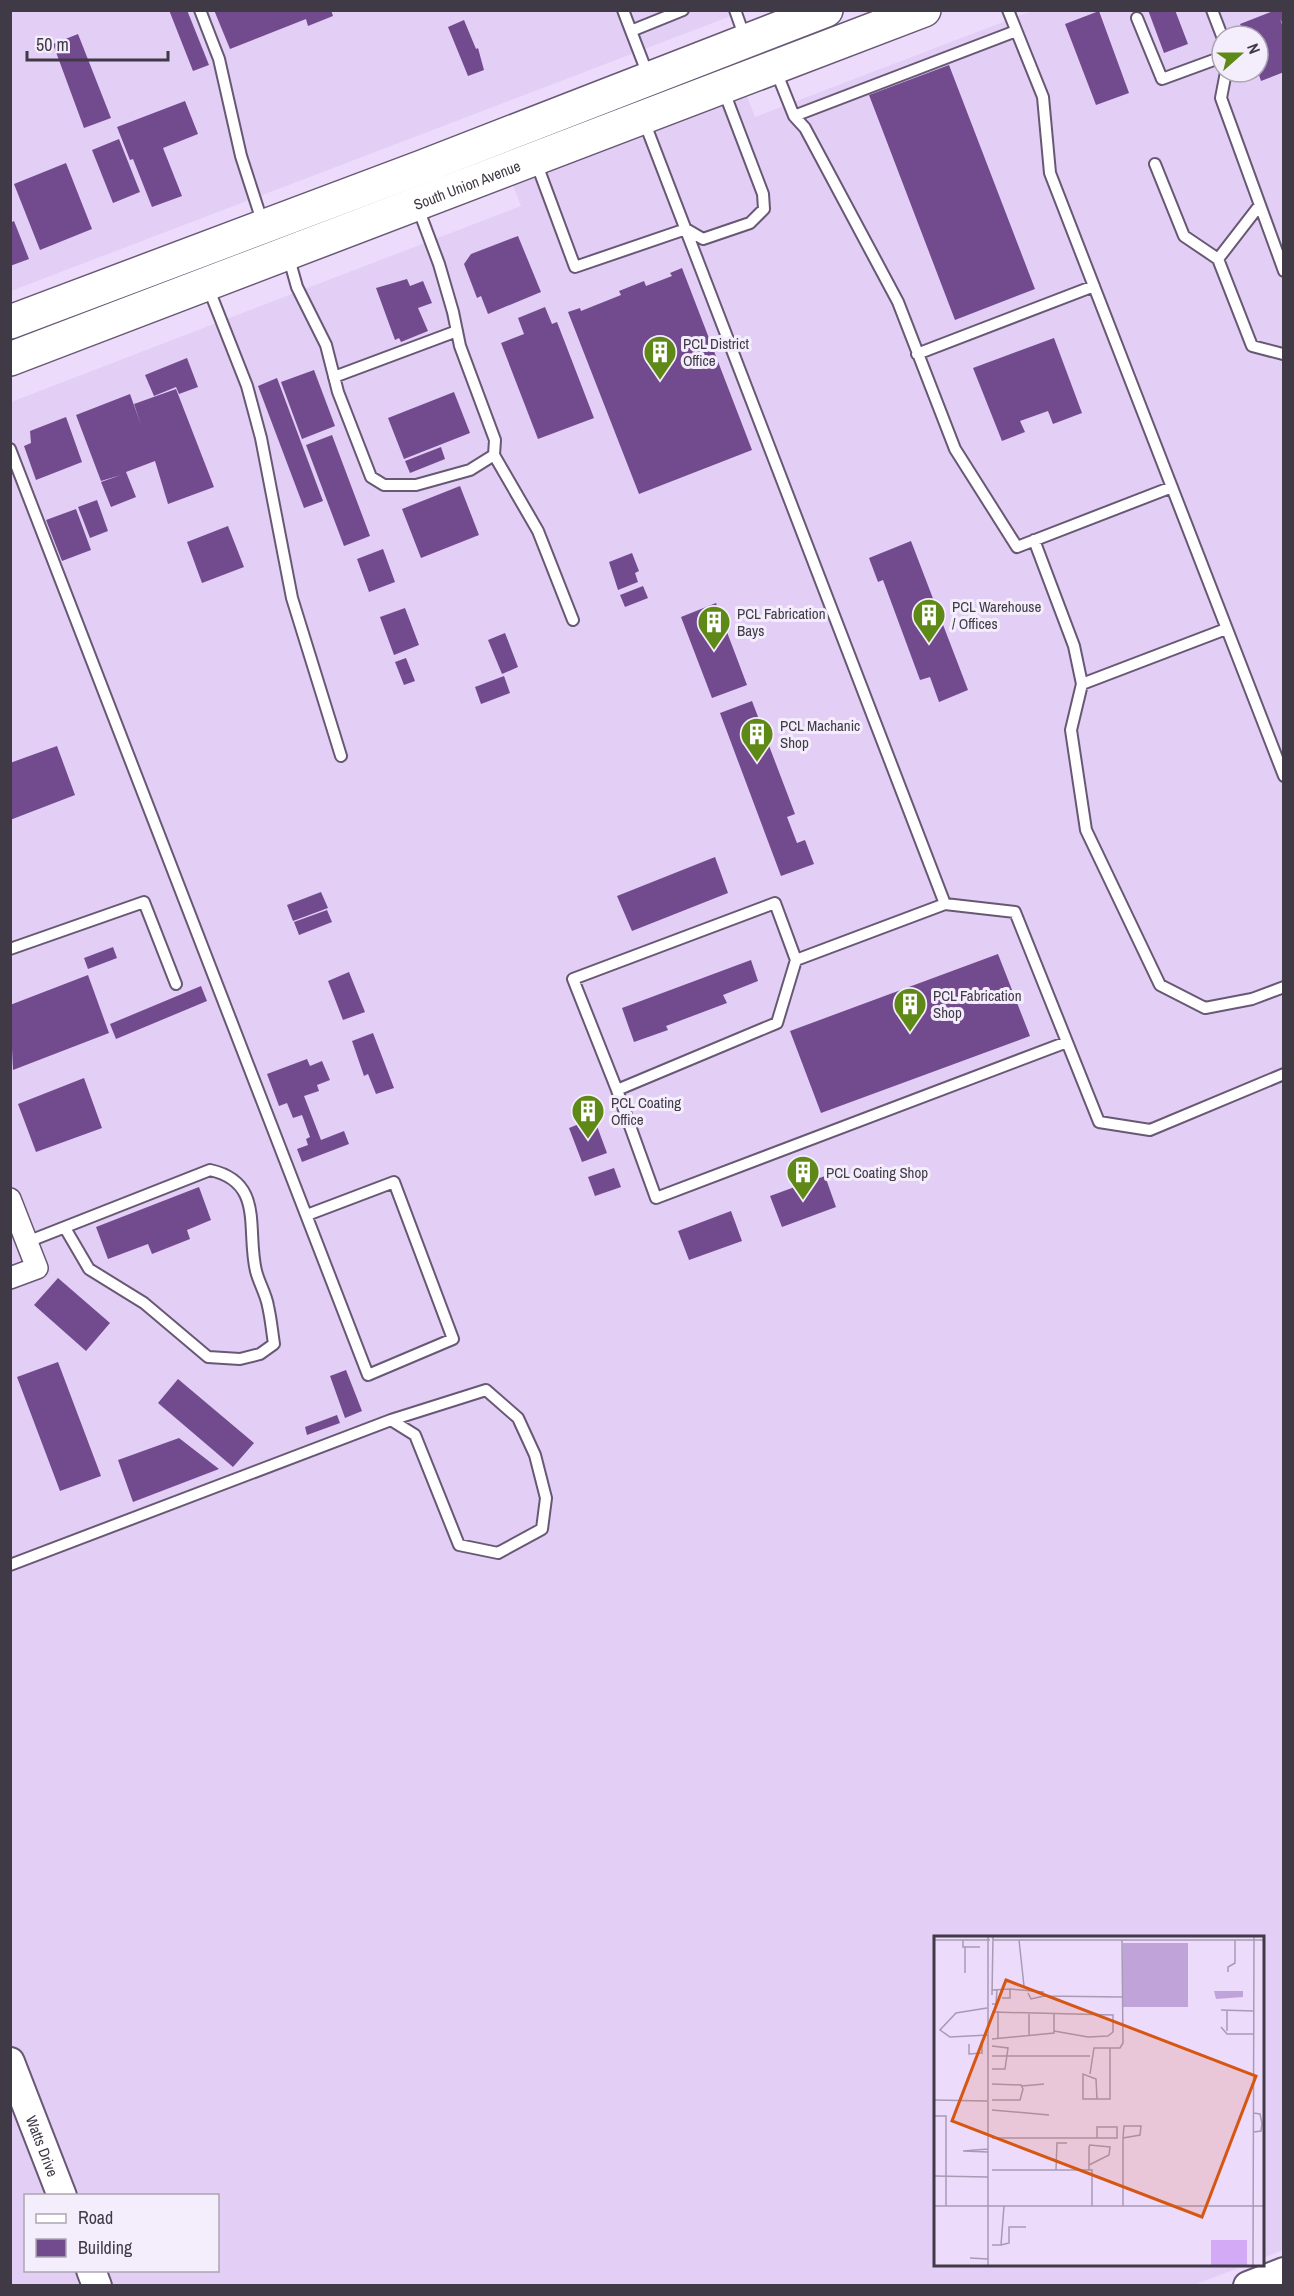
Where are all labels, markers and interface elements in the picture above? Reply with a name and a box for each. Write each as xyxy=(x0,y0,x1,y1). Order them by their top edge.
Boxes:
scale bar xyxy=(27,24,168,62)
north arrow xyxy=(1210,24,1270,84)
text: 50 m xyxy=(36,32,69,57)
text: N xyxy=(1242,40,1266,57)
street label: South Union Avenue xyxy=(410,155,523,214)
place label: PCL District Office xyxy=(683,333,749,371)
building icon: PCL District Office xyxy=(642,334,678,381)
place label: PCL Warehouse / Offices xyxy=(952,596,1042,634)
building icon: PCL Warehouse / Offices xyxy=(911,597,947,644)
place label: PCL Fabrication Bays xyxy=(737,603,826,641)
building icon: PCL Fabrication Bays xyxy=(696,604,732,651)
place label: PCL Machanic Shop xyxy=(780,715,860,753)
building icon: PCL Machanic Shop xyxy=(739,716,775,763)
place label: PCL Fabrication Shop xyxy=(933,985,1022,1023)
building icon: PCL Fabrication Shop xyxy=(892,986,928,1033)
place label: PCL Coating Office xyxy=(611,1092,681,1130)
building icon: PCL Coating Office xyxy=(570,1093,606,1140)
building icon: PCL Coating Shop xyxy=(785,1154,821,1201)
place label: PCL Coating Shop xyxy=(826,1162,928,1183)
inset map xyxy=(934,1936,1264,2266)
street label: Watts Drive xyxy=(21,2112,64,2180)
legend xyxy=(24,2194,219,2272)
text: Road xyxy=(78,2205,113,2230)
text: Building xyxy=(78,2235,133,2260)

